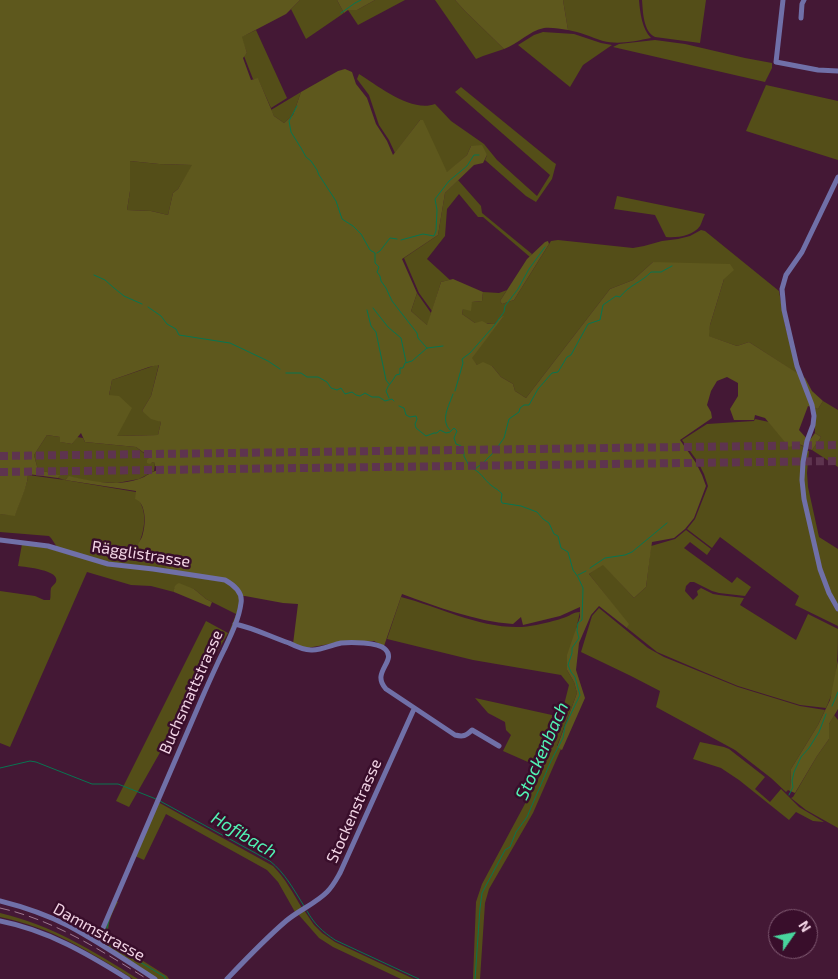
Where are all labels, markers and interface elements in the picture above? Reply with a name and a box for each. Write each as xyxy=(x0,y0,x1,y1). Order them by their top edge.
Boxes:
street label: Rägglistrasse xyxy=(90,537,192,571)
street label: Buchsmattstrasse xyxy=(155,627,227,757)
water label: Stockenbach xyxy=(511,699,573,803)
street label: Stockenstrasse xyxy=(322,756,386,866)
water label: Hofibach xyxy=(207,807,281,863)
street label: Dammstrasse xyxy=(50,899,148,965)
north arrow xyxy=(768,909,818,959)
text: N xyxy=(795,917,815,935)

